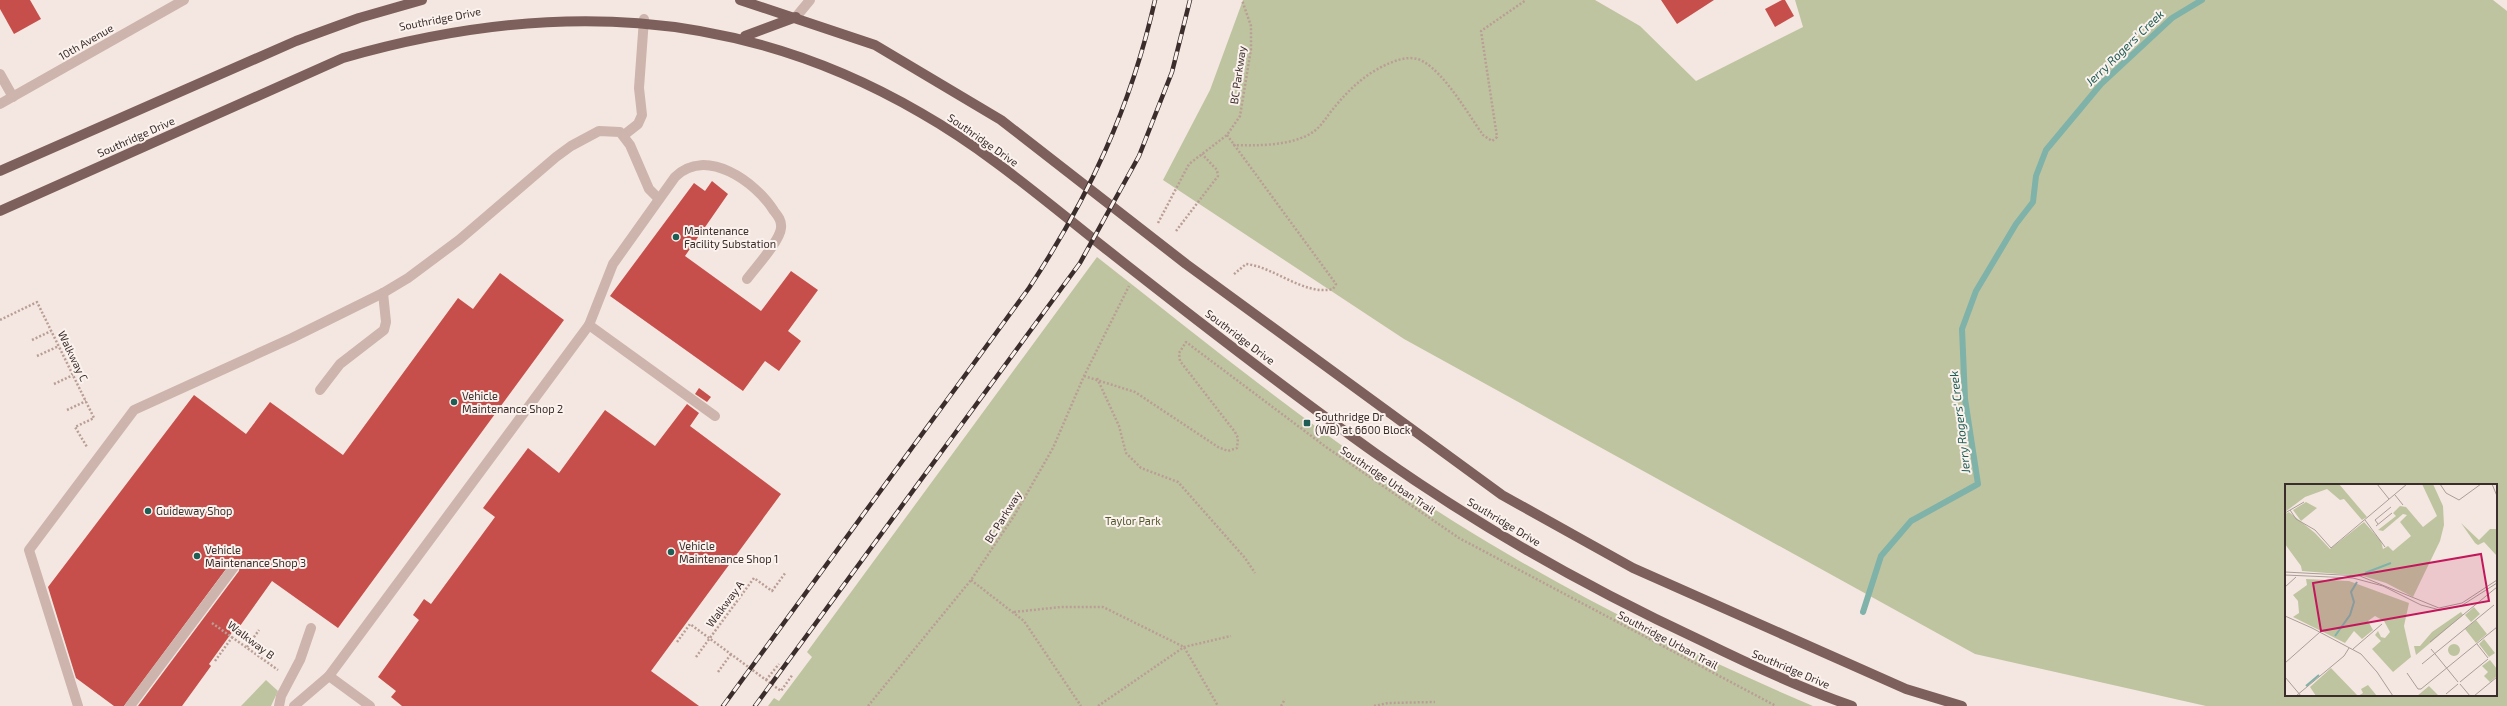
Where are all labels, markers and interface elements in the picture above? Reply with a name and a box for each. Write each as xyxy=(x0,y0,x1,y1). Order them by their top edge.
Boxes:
street label: Southridge Drive xyxy=(398,4,482,33)
water label: Jerry Rogers' Creek xyxy=(2082,6,2167,90)
street label: 10th Avenue xyxy=(56,21,115,62)
street label: BC Parkway xyxy=(1227,45,1248,105)
street label: Southridge Drive xyxy=(945,110,1021,169)
street label: Southridge Drive xyxy=(95,114,177,159)
place label: Maintenance Facility Substation xyxy=(684,224,776,250)
marker: Maintenance Facility Substation xyxy=(671,232,681,242)
street label: Southridge Drive xyxy=(1203,306,1278,367)
street label: Walkway C xyxy=(56,328,91,383)
water label: Jerry Rogers' Creek xyxy=(1946,370,1973,475)
place label: Vehicle Maintenance Shop 2 xyxy=(462,389,563,415)
marker: Vehicle Maintenance Shop 2 xyxy=(449,397,459,407)
place label: Southridge Dr (WB) at 6600 Block xyxy=(1315,410,1411,436)
marker: Southridge Dr (WB) at 6600 Block xyxy=(1302,418,1312,428)
street label: Southridge Urban Trail xyxy=(1338,443,1439,517)
inset map xyxy=(2285,484,2497,696)
street label: BC Parkway xyxy=(981,488,1024,545)
street label: Southridge Drive xyxy=(1465,495,1543,549)
place label: Guideway Shop xyxy=(156,504,232,517)
marker: Guideway Shop xyxy=(143,506,153,516)
park label: Taylor Park xyxy=(1105,514,1161,527)
place label: Vehicle Maintenance Shop 1 xyxy=(679,539,778,565)
place label: Vehicle Maintenance Shop 3 xyxy=(205,543,306,569)
marker: Vehicle Maintenance Shop 1 xyxy=(666,547,676,557)
marker: Vehicle Maintenance Shop 3 xyxy=(192,551,202,561)
street label: Walkway A xyxy=(703,578,746,630)
street label: Southridge Urban Trail xyxy=(1616,608,1721,672)
street label: Walkway B xyxy=(225,618,277,661)
street label: Southridge Drive xyxy=(1750,646,1832,691)

